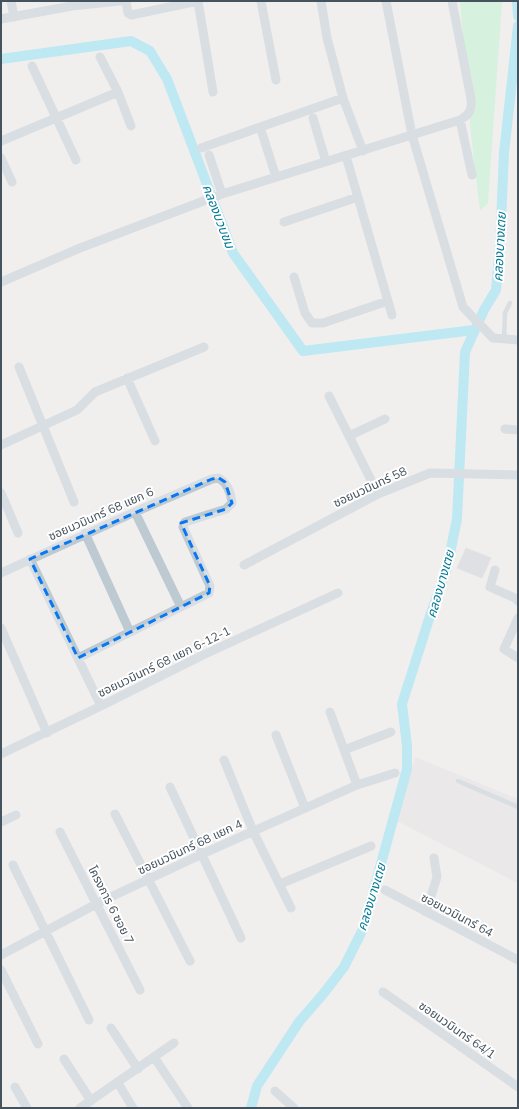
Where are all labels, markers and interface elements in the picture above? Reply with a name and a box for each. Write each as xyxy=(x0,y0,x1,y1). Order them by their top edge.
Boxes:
water label: คลองบวบขม xyxy=(200,182,239,251)
water label: คลองบางเตย xyxy=(489,211,509,282)
street label: ซอยนวมินทร์ 58 xyxy=(331,463,409,510)
street label: ซอยนวมินทร์ 68 แยก 6 xyxy=(46,484,156,544)
water label: คลองบางเตย xyxy=(423,547,458,620)
street label: ซอยนวมินทร์ 68 แยก 6-12-1 xyxy=(95,623,232,700)
street label: ซอยนวมินทร์ 68 แยก 4 xyxy=(135,816,244,877)
water label: คลองบางเตย xyxy=(353,860,389,933)
street label: โครงการ 6 ซอย 7 xyxy=(85,863,138,946)
street label: ซอยนวมินทร์ 64 xyxy=(419,889,496,940)
street label: ซอยนวมินทร์ 64/1 xyxy=(416,998,498,1062)

